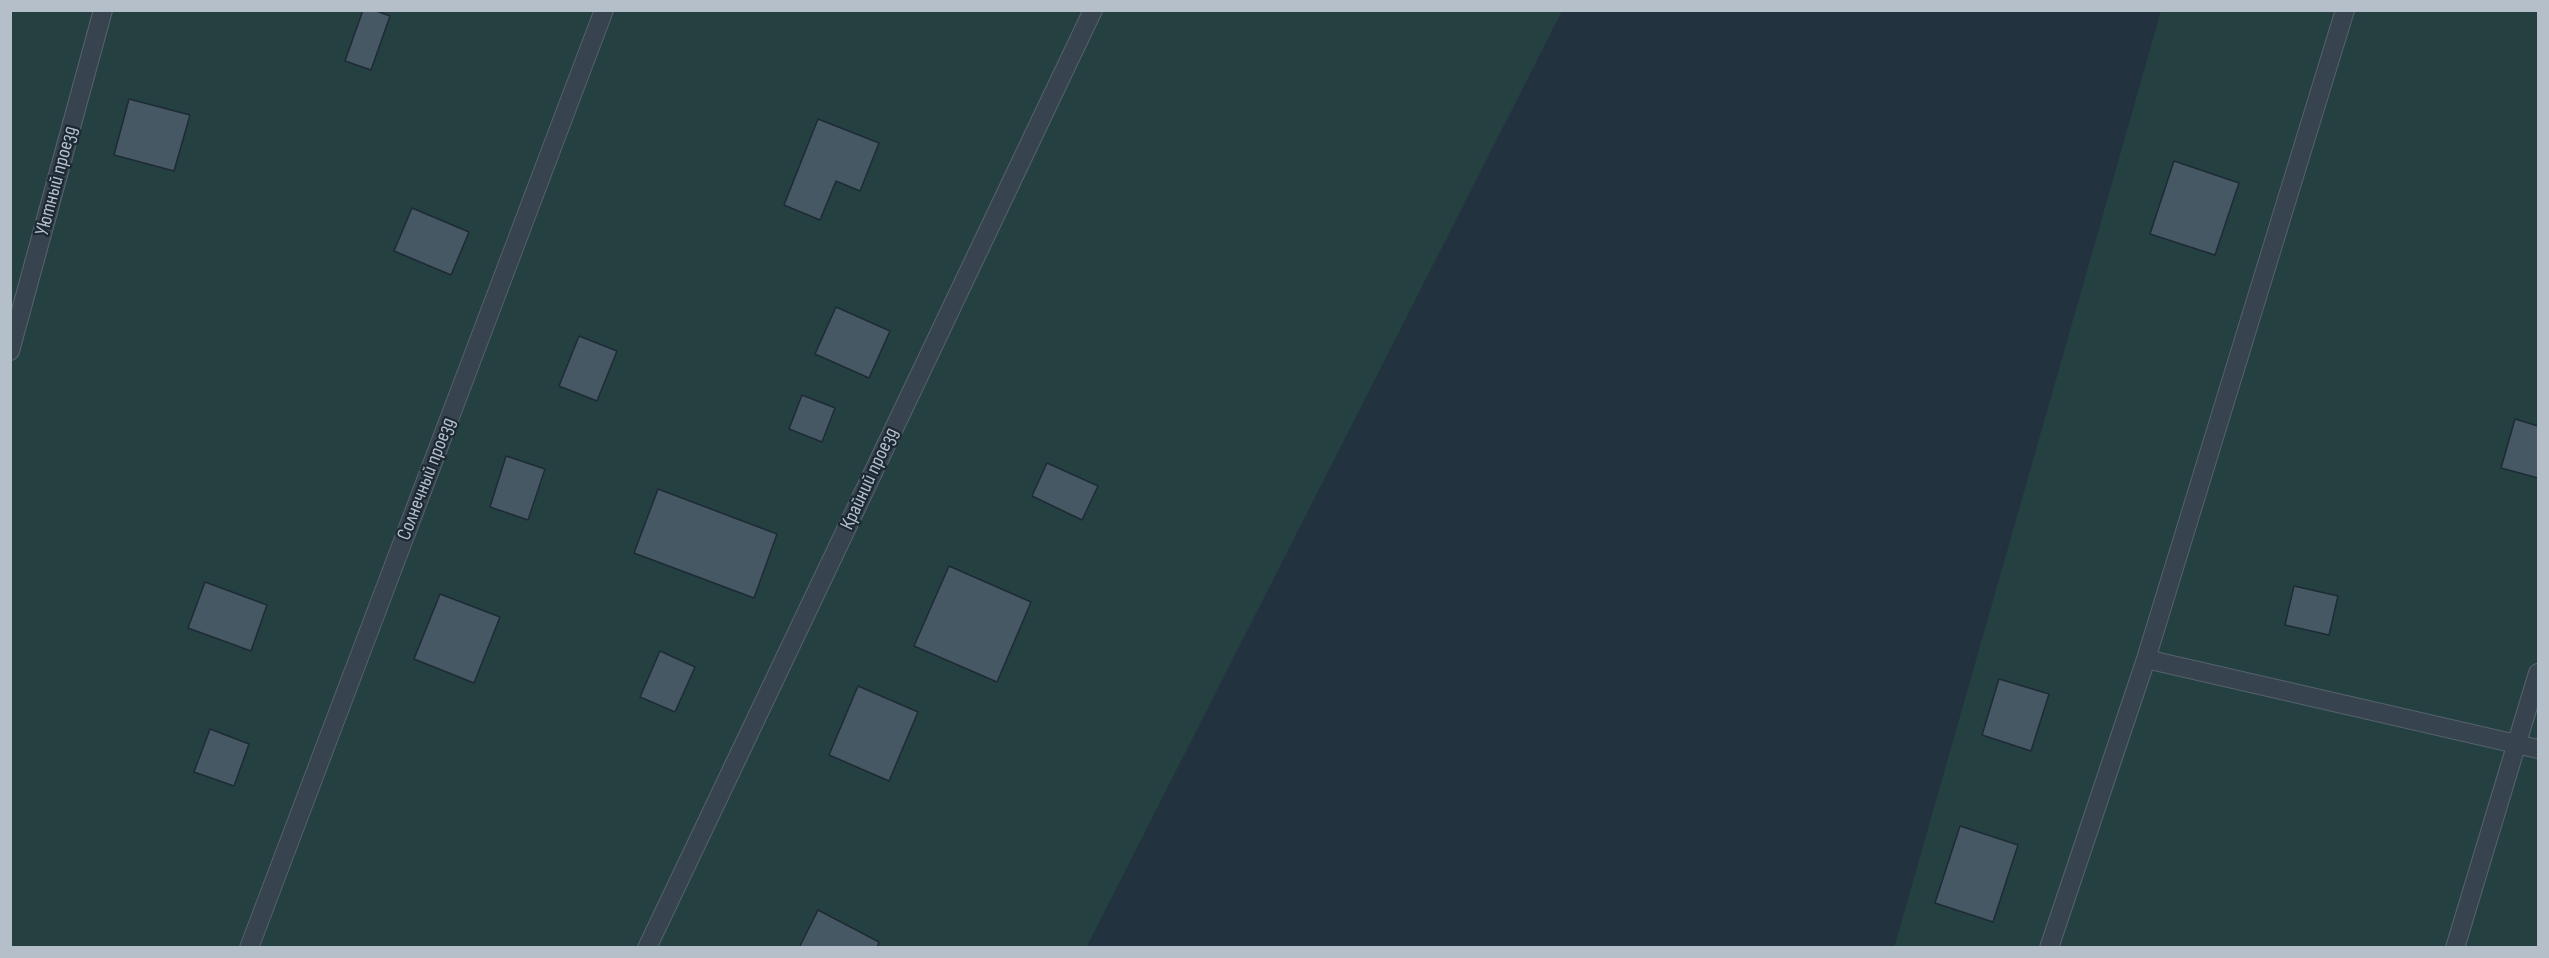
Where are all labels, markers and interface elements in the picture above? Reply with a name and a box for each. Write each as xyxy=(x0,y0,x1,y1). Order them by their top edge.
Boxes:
street label: Уютный проезд xyxy=(31,124,83,238)
street label: Солнечный проезд xyxy=(393,414,461,544)
street label: Крайний проезд xyxy=(836,424,904,534)

